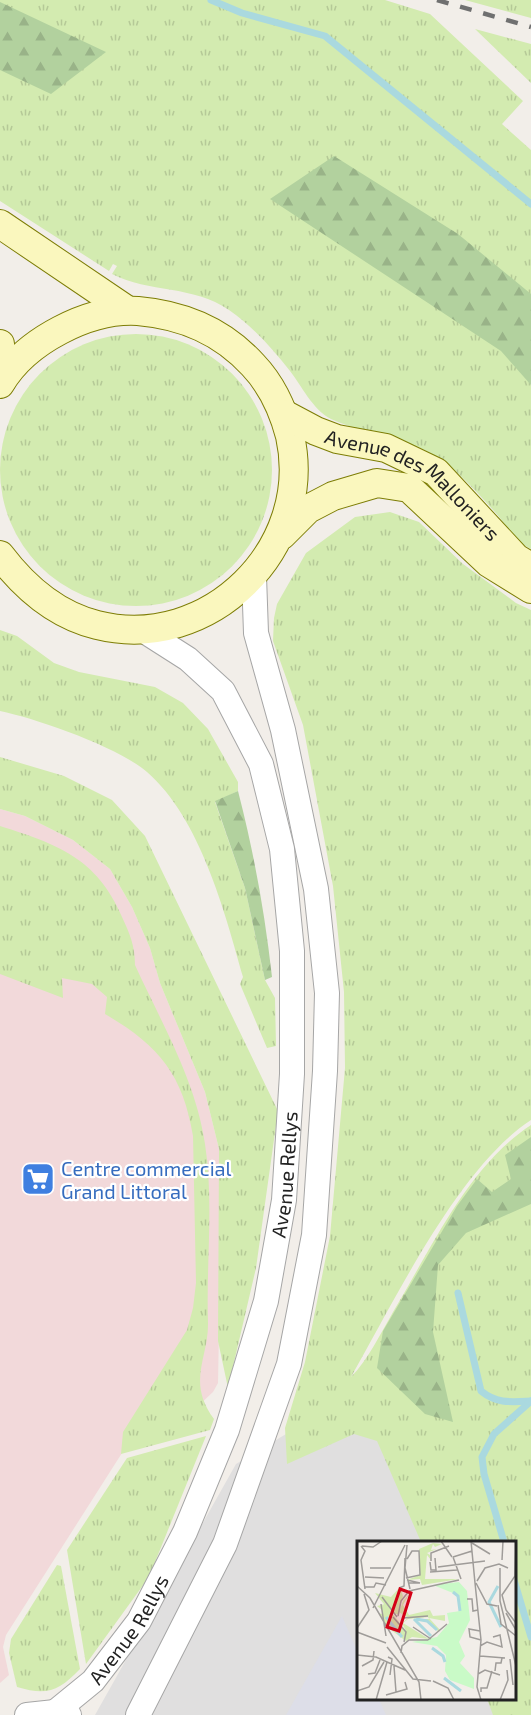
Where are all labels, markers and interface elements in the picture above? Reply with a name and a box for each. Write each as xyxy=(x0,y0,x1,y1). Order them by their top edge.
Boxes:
street label: Avenue des Malloniers xyxy=(322,424,505,545)
street label: Avenue Rellys xyxy=(266,1111,302,1239)
place label: Centre commercial Grand Littoral xyxy=(61,1156,232,1203)
supermarket icon: Centre commercial Grand Littoral xyxy=(20,1161,56,1197)
inset map xyxy=(357,1541,516,1700)
street label: Avenue Rellys xyxy=(83,1570,173,1689)

